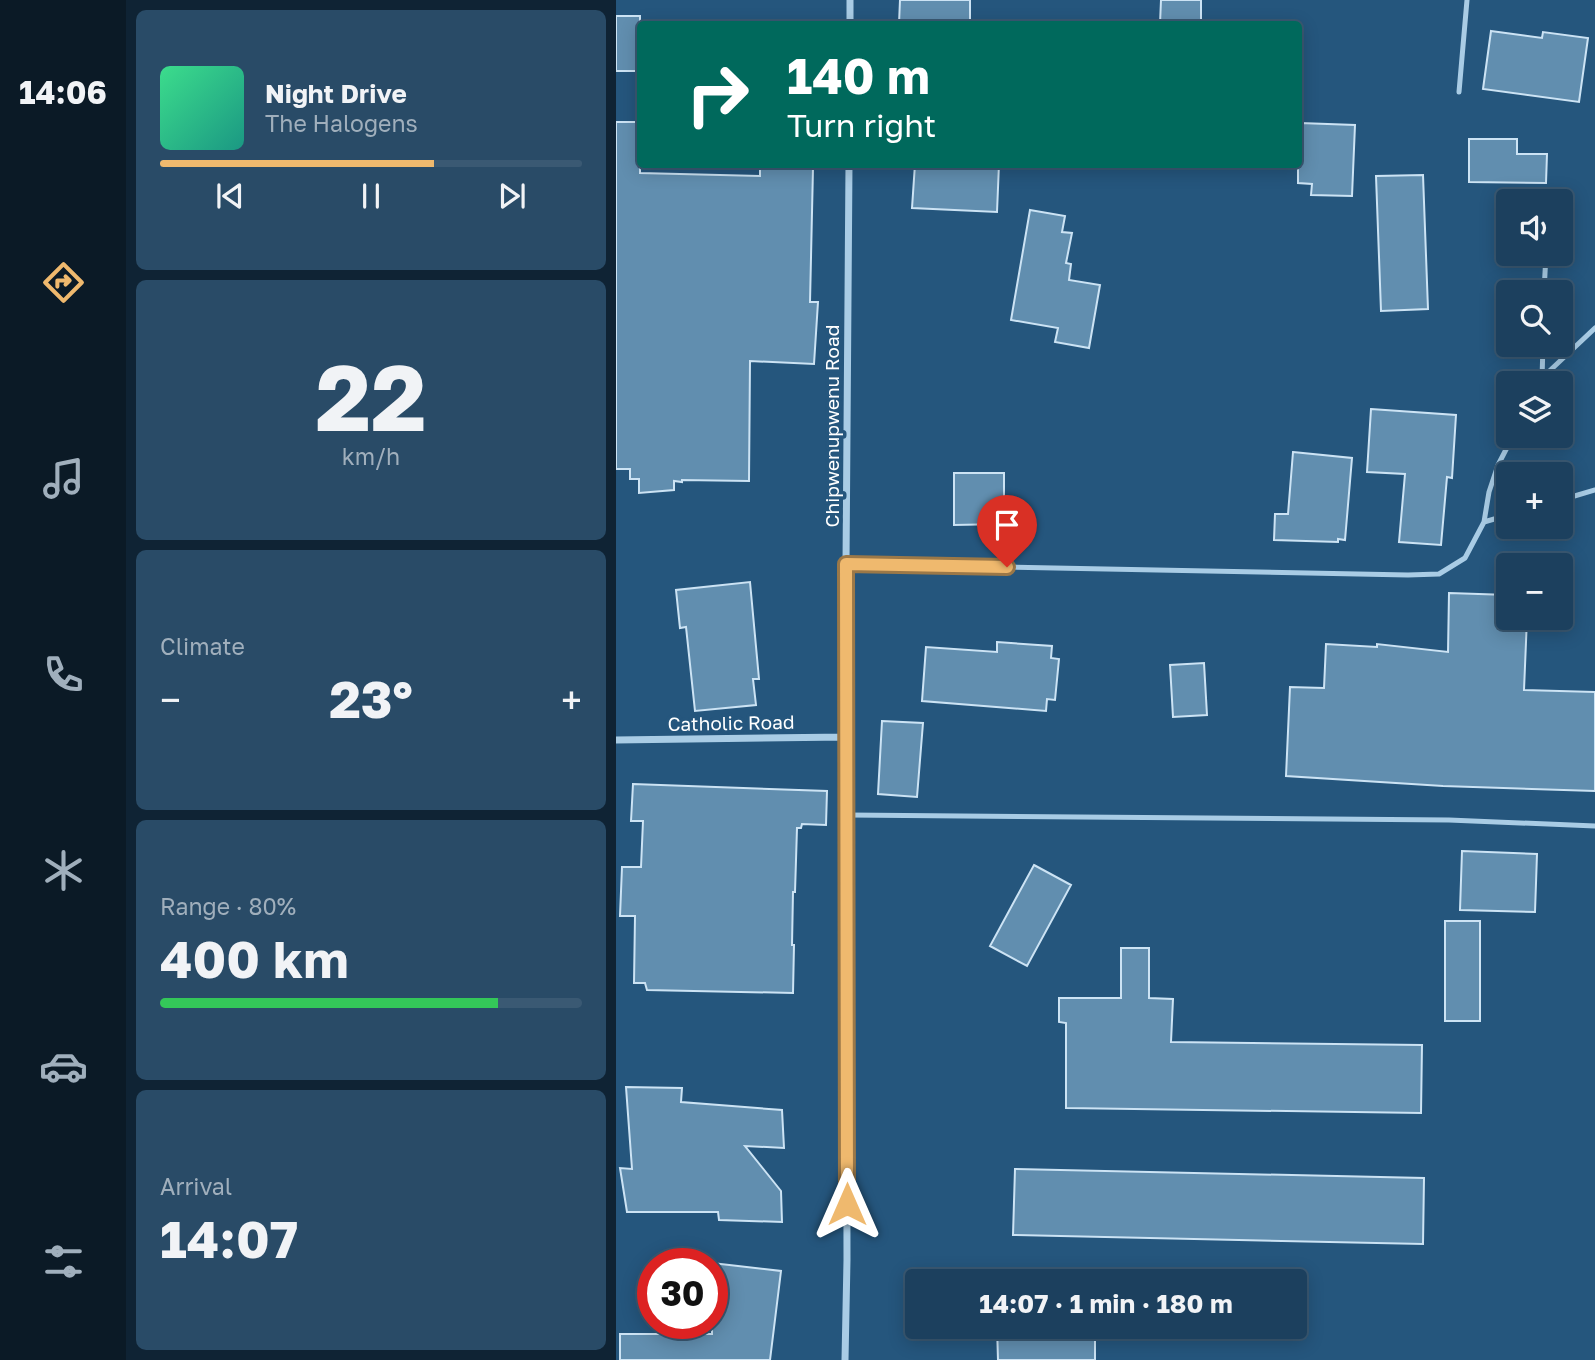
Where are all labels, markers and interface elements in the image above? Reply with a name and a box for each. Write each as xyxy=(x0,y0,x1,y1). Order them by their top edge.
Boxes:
text: 140 m xyxy=(787,46,930,105)
icon: right xyxy=(672,49,763,140)
text: 14:06 xyxy=(19,73,107,111)
text: Night Drive xyxy=(265,78,407,109)
text: Turn right xyxy=(787,106,936,144)
text: The Halogens xyxy=(265,109,418,137)
icon: previous xyxy=(211,177,249,215)
icon: pause xyxy=(352,177,390,215)
icon: next xyxy=(493,177,531,215)
map controls xyxy=(1496,189,1573,630)
button: sound xyxy=(1496,189,1573,266)
icon: directions xyxy=(39,258,88,307)
button: search xyxy=(1496,280,1573,357)
street label: Chipwenupwenu Road xyxy=(820,325,843,527)
text: 22 xyxy=(315,342,427,451)
button: layers xyxy=(1496,371,1573,448)
text: km/h xyxy=(342,442,400,470)
icon: music xyxy=(39,454,88,503)
button: + xyxy=(1496,462,1573,539)
pin xyxy=(977,495,1037,567)
icon: arrive xyxy=(988,506,1026,544)
button: − xyxy=(1496,553,1573,630)
text: Climate xyxy=(160,632,245,660)
icon: phone xyxy=(39,650,88,699)
text: 23° xyxy=(329,667,413,729)
text: − xyxy=(160,677,181,722)
text: + xyxy=(561,677,582,722)
street label: Catholic Road xyxy=(667,710,795,735)
icon: climate xyxy=(39,846,88,895)
text: Range · 80% xyxy=(160,892,296,920)
text: 400 km xyxy=(160,927,349,989)
icon: car xyxy=(39,1042,88,1091)
position arrow xyxy=(810,1167,884,1241)
text: Arrival xyxy=(160,1172,232,1200)
text: 14:07 xyxy=(160,1207,298,1269)
icon: filters xyxy=(39,1237,88,1286)
speed limit sign: 30 xyxy=(637,1248,728,1339)
text: 14:07 · 1 min · 180 m xyxy=(979,1288,1233,1319)

